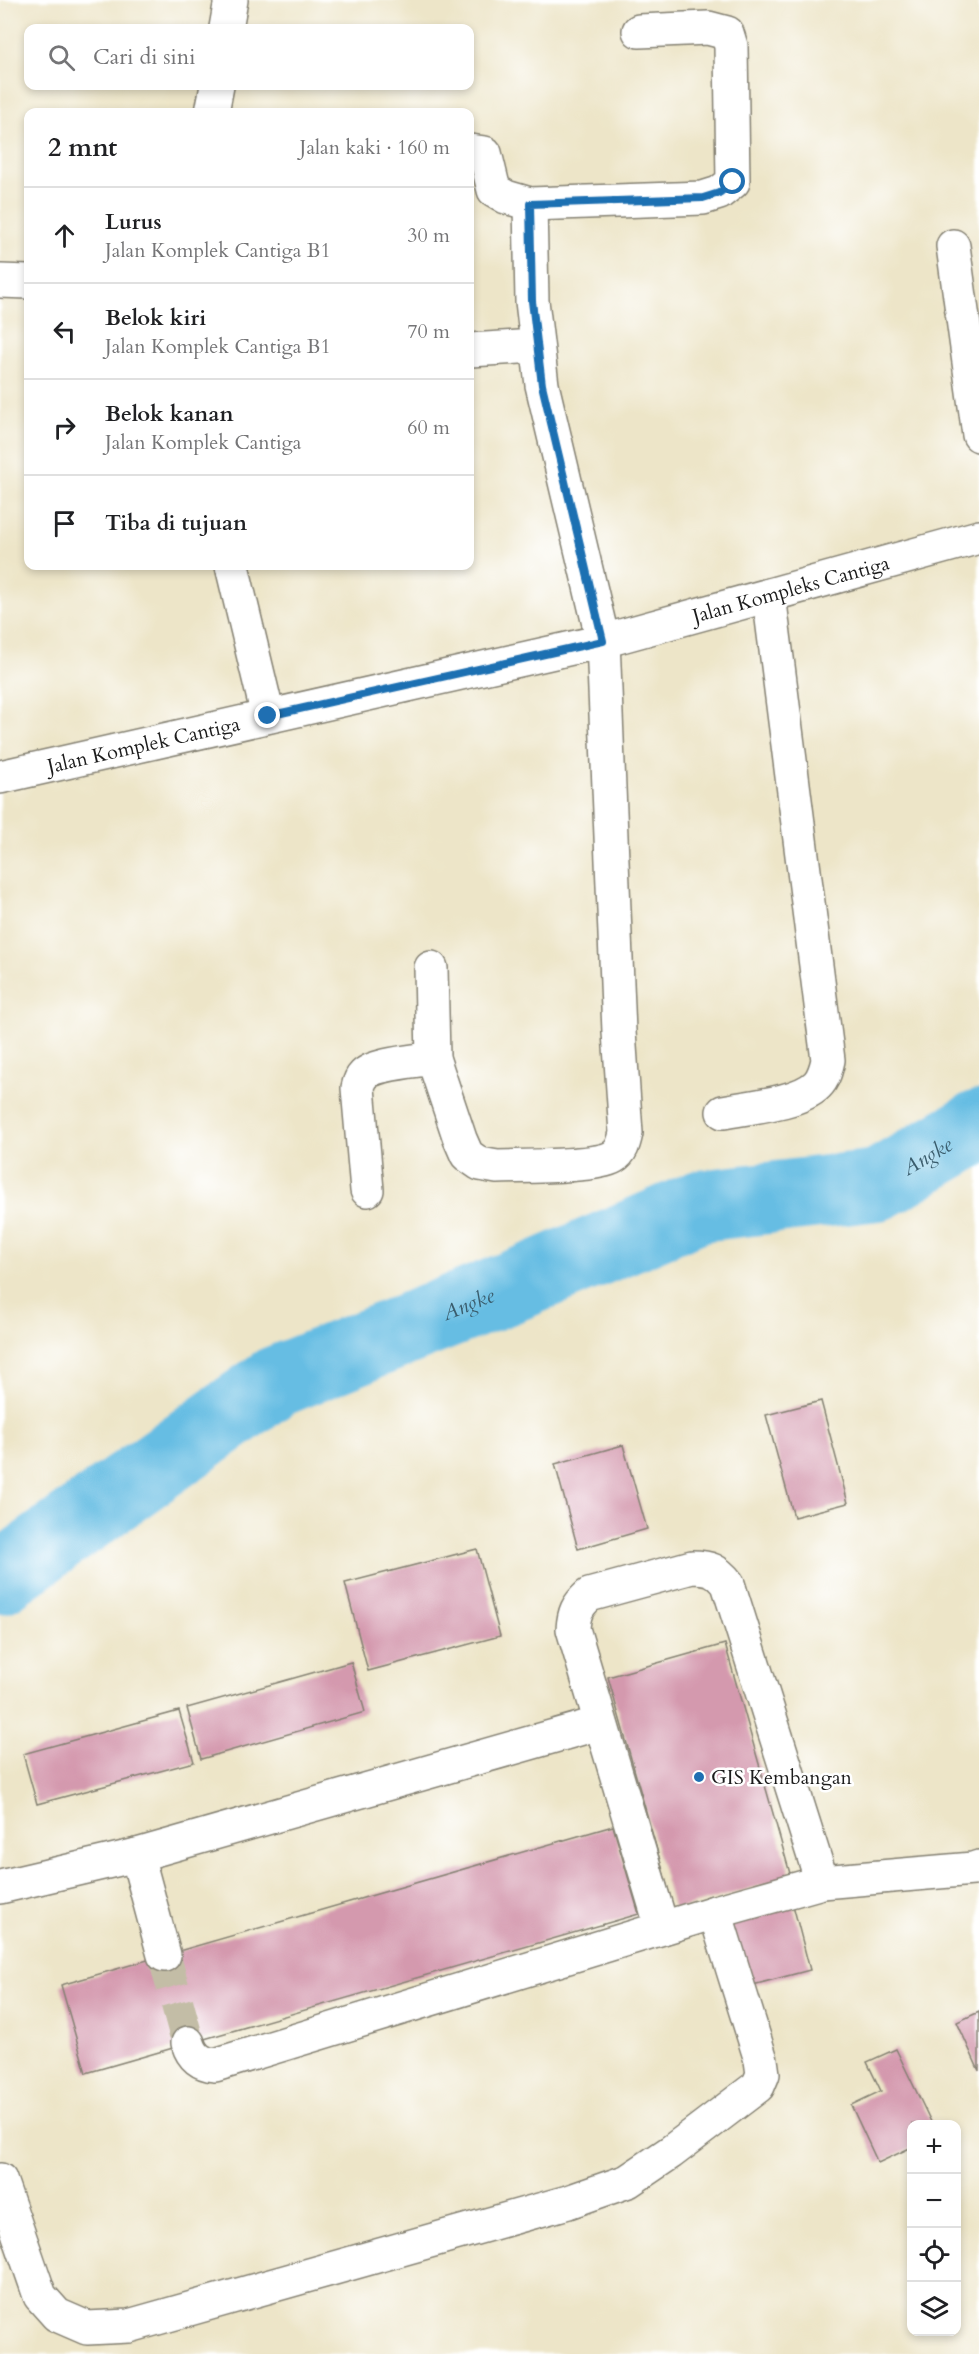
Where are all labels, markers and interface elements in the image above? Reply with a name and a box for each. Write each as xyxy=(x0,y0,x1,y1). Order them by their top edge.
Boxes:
search box xyxy=(24,24,474,90)
icon: search xyxy=(45,41,78,74)
text: Cari di sini xyxy=(93,42,196,72)
text: 2 mnt xyxy=(48,130,117,165)
text: Jalan kaki · 160 m xyxy=(300,134,450,161)
route start xyxy=(719,168,745,194)
text: Lurus xyxy=(105,207,162,237)
icon: ahead xyxy=(48,219,81,252)
text: 30 m xyxy=(407,222,450,249)
text: Jalan Komplek Cantiga B1 xyxy=(105,237,331,264)
text: Belok kiri xyxy=(105,303,206,333)
icon: left xyxy=(48,315,81,348)
text: 70 m xyxy=(407,318,450,345)
text: Jalan Komplek Cantiga B1 xyxy=(105,333,331,360)
text: Belok kanan xyxy=(105,399,234,429)
icon: right xyxy=(48,411,81,444)
text: 60 m xyxy=(407,414,450,441)
text: Jalan Komplek Cantiga xyxy=(105,429,301,456)
icon: arrive xyxy=(48,507,81,540)
text: Tiba di tujuan xyxy=(105,508,247,538)
street label: Jalan Kompleks Cantiga xyxy=(686,549,893,630)
route end xyxy=(254,702,280,728)
street label: Jalan Komplek Cantiga xyxy=(42,710,243,781)
water label: Angke xyxy=(896,1130,959,1183)
water label: Angke xyxy=(437,1281,500,1329)
place label: GIS Kembangan xyxy=(711,1764,853,1791)
marker: GIS Kembangan xyxy=(692,1770,706,1784)
map controls xyxy=(907,2120,961,2336)
button: + xyxy=(907,2120,961,2174)
button: − xyxy=(907,2174,961,2228)
button: locate xyxy=(907,2228,961,2282)
button: layers xyxy=(907,2282,961,2336)

